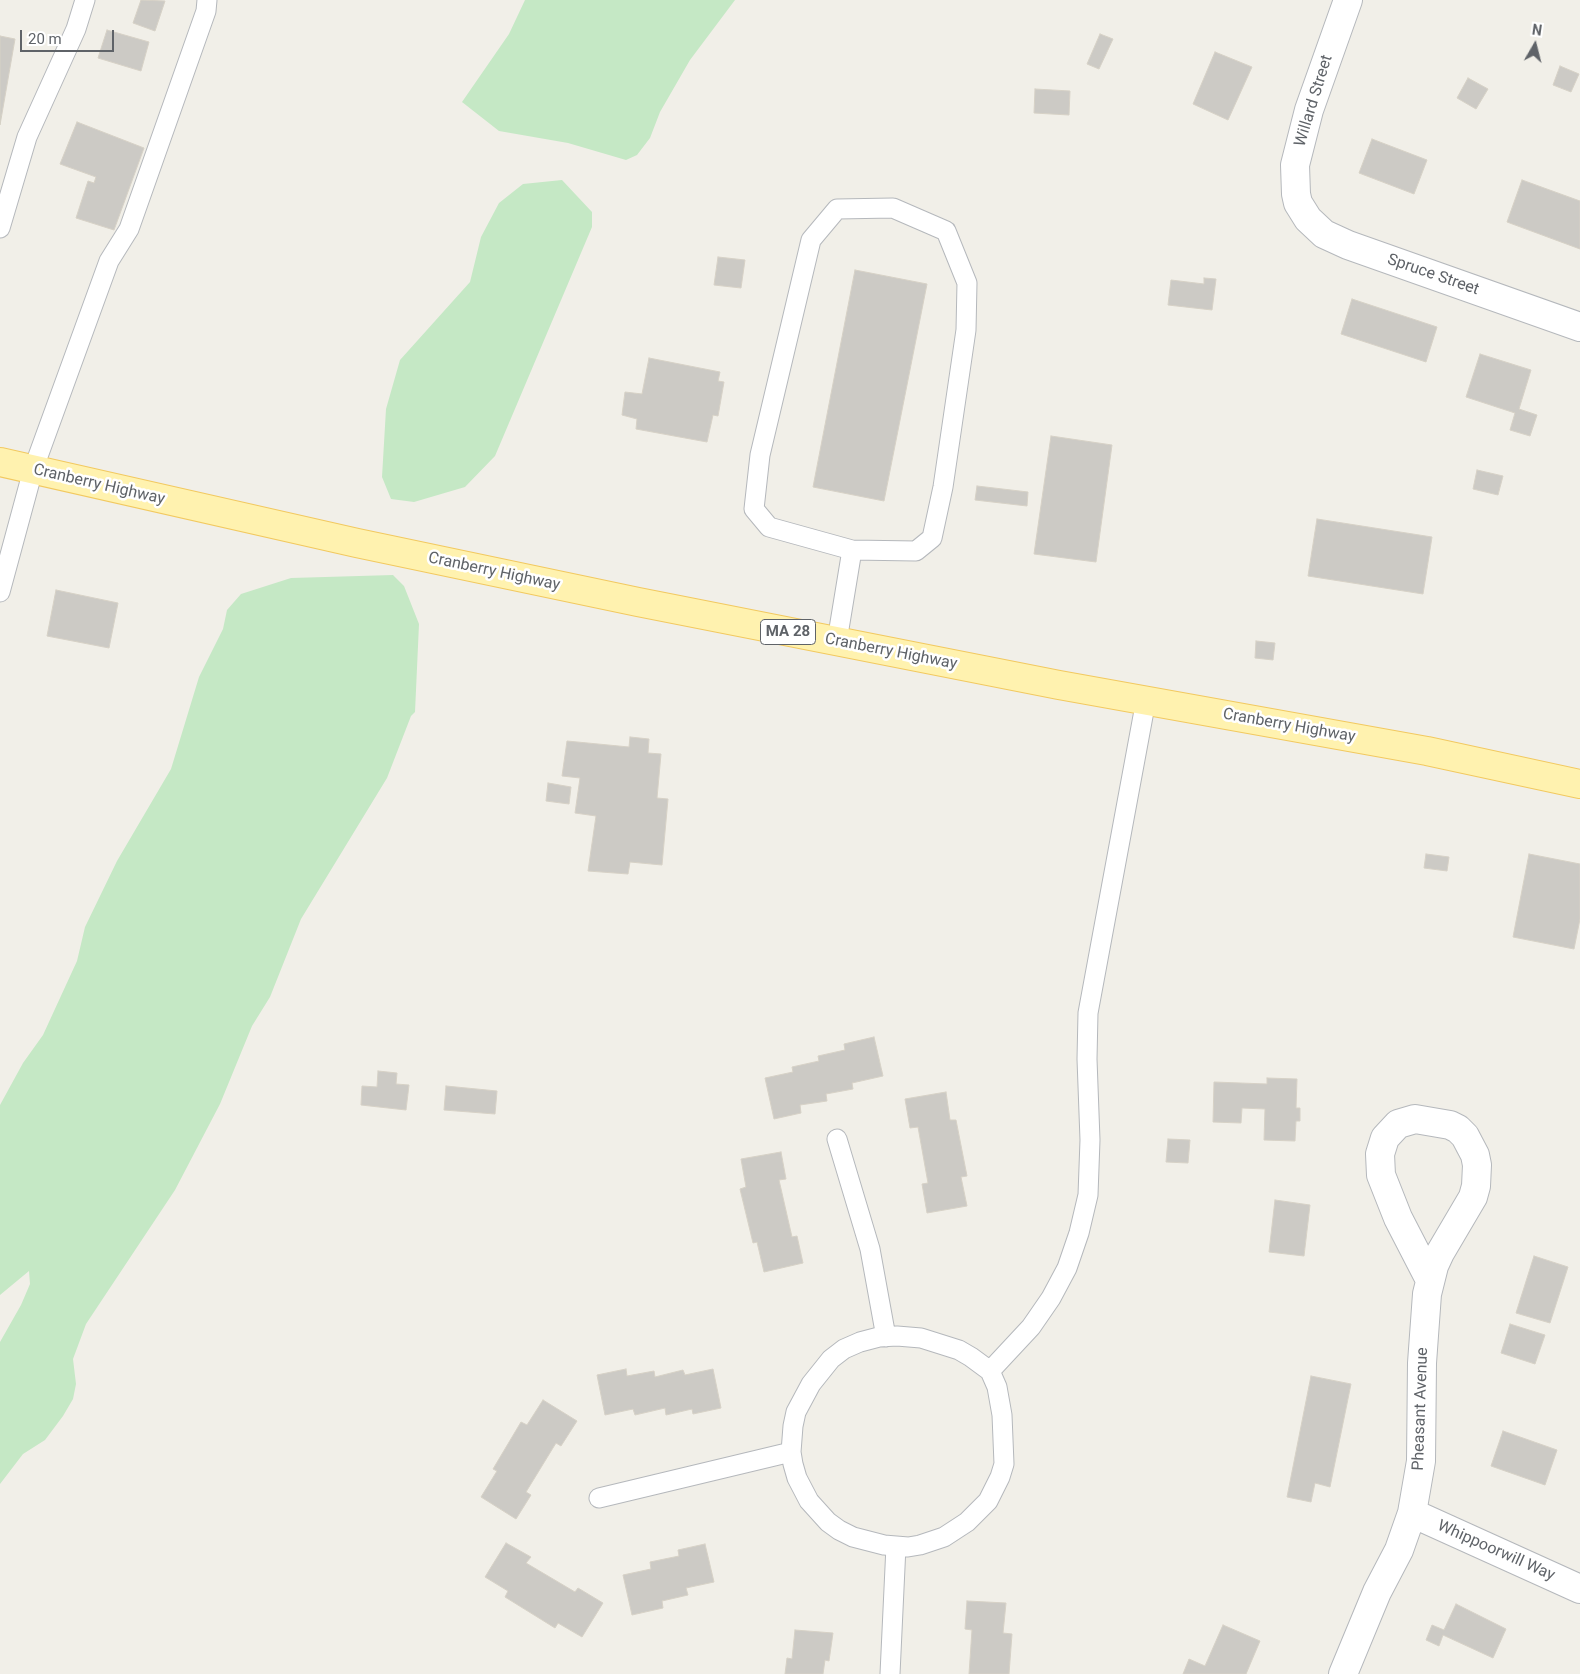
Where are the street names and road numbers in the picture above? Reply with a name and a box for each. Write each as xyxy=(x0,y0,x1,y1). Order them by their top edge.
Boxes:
street label: Willard Street xyxy=(1291,53,1337,149)
street label: Spruce Street xyxy=(1385,250,1481,300)
street label: Cranberry Highway xyxy=(31,461,167,509)
street label: Cranberry Highway xyxy=(426,549,562,595)
road number: MA 28 xyxy=(760,620,816,644)
street label: Cranberry Highway xyxy=(823,630,959,674)
street label: Cranberry Highway xyxy=(1221,705,1357,747)
street label: Pheasant Avenue xyxy=(1409,1347,1433,1471)
street label: Whippoorwill Way xyxy=(1434,1517,1558,1585)

